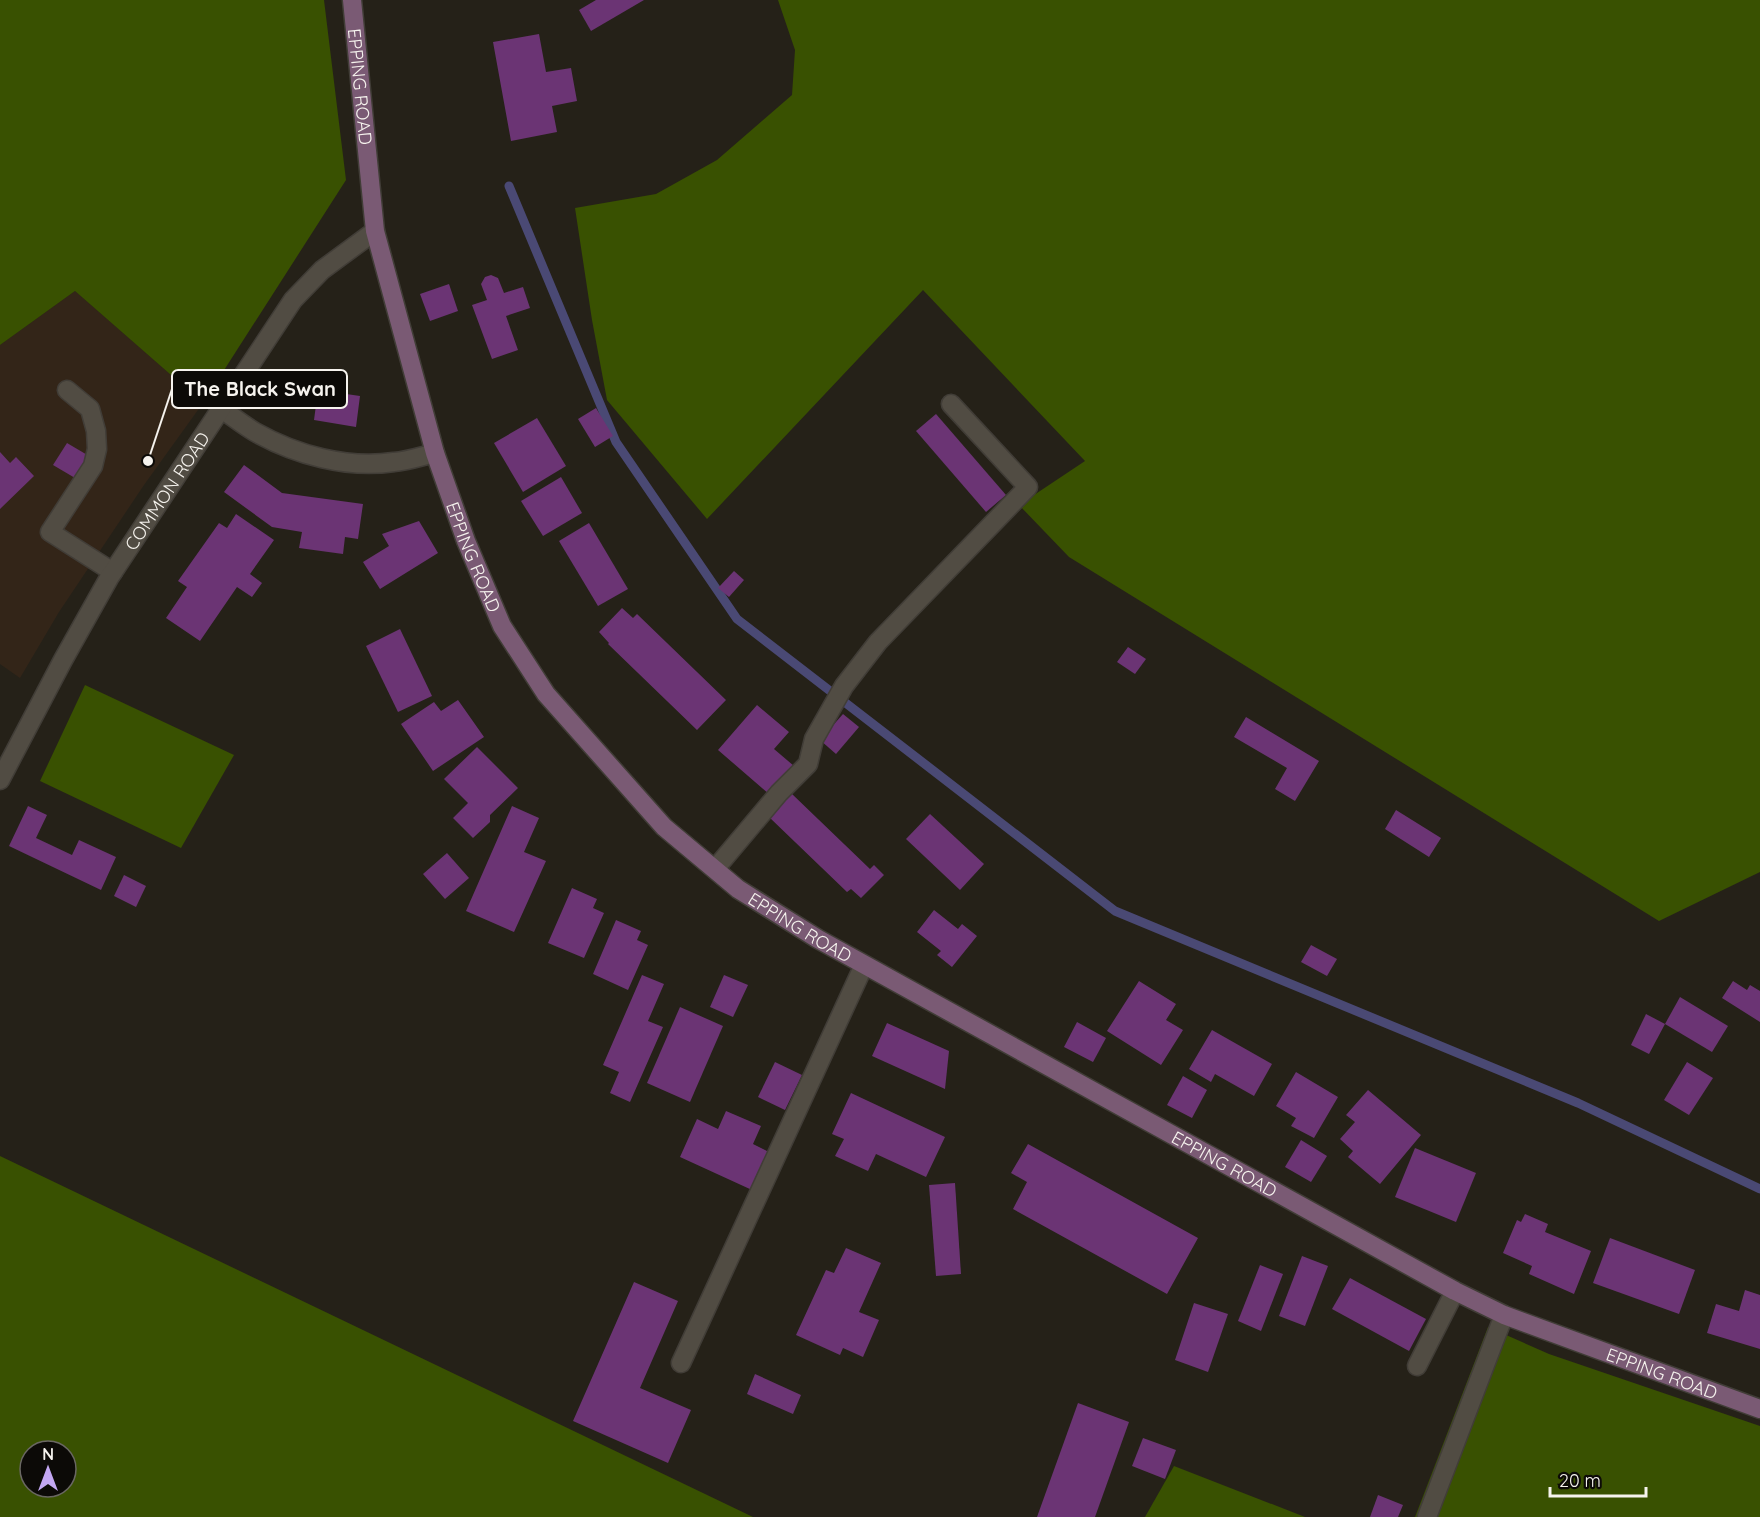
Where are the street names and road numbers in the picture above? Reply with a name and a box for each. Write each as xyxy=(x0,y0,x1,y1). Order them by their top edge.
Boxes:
street label: EPPING ROAD xyxy=(343,27,378,146)
street label: COMMON ROAD xyxy=(119,427,214,555)
street label: EPPING ROAD xyxy=(442,499,506,616)
street label: EPPING ROAD xyxy=(744,887,856,967)
street label: EPPING ROAD xyxy=(1168,1125,1281,1202)
street label: EPPING ROAD xyxy=(1603,1342,1721,1404)

